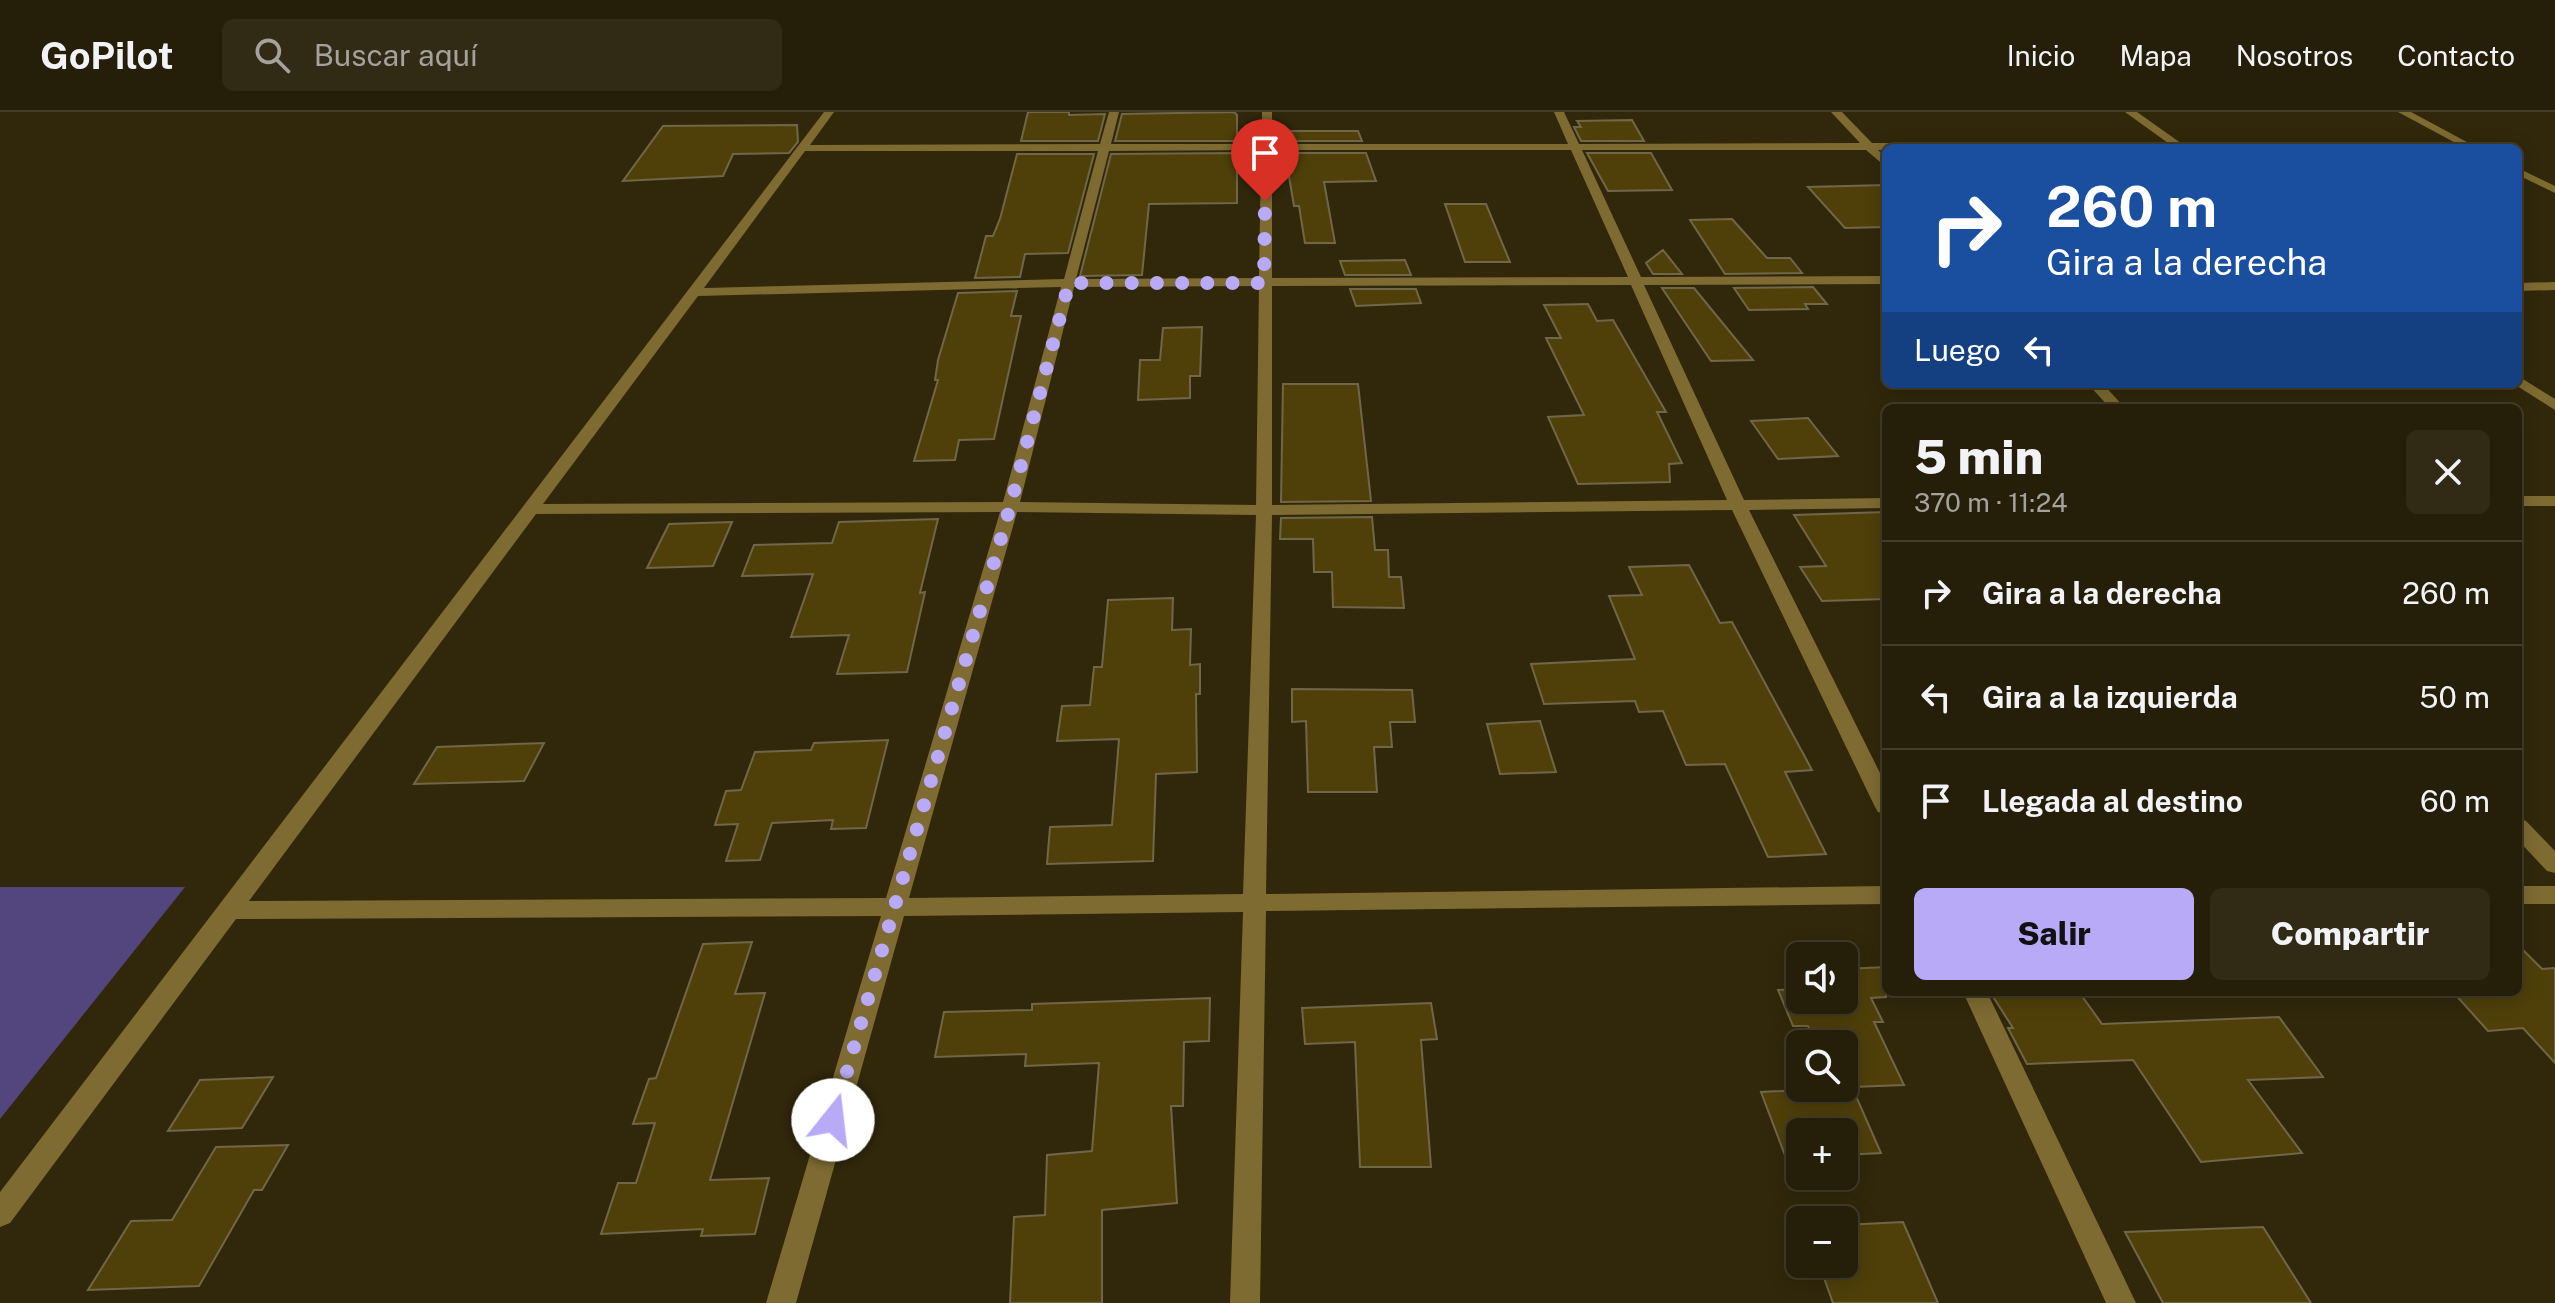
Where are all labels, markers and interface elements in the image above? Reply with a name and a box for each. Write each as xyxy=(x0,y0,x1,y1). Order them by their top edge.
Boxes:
search box xyxy=(222,19,782,91)
text: GoPilot xyxy=(40,33,174,78)
icon: search xyxy=(250,33,294,77)
text: Buscar aquí xyxy=(314,37,477,73)
text: Inicio xyxy=(2007,39,2075,72)
text: Mapa xyxy=(2119,39,2192,72)
text: Nosotros xyxy=(2236,39,2353,72)
text: Contacto xyxy=(2397,39,2515,72)
pin xyxy=(1231,119,1299,201)
icon: arrive xyxy=(1243,131,1287,175)
text: 260 m xyxy=(2046,174,2217,240)
icon: right xyxy=(1914,176,2018,280)
text: Gira a la derecha xyxy=(2046,241,2327,283)
icon: left xyxy=(2017,328,2061,372)
text: Luego xyxy=(1914,332,2001,368)
text: 5 min xyxy=(1914,428,2043,485)
button: close xyxy=(2406,430,2490,514)
text: 370 m · 11:24 xyxy=(1914,487,2068,518)
icon: right xyxy=(1914,571,1958,615)
text: Gira a la derecha xyxy=(1982,575,2222,611)
text: 260 m xyxy=(2402,575,2490,611)
icon: left xyxy=(1914,675,1958,719)
text: Gira a la izquierda xyxy=(1982,679,2238,715)
text: 50 m xyxy=(2419,679,2490,715)
icon: arrive xyxy=(1914,779,1958,823)
text: Llegada al destino xyxy=(1982,783,2243,819)
text: 60 m xyxy=(2420,783,2490,819)
button: Salir xyxy=(1914,888,2194,980)
button: Compartir xyxy=(2210,888,2490,980)
map controls xyxy=(1786,942,1858,1278)
button: sound xyxy=(1786,942,1858,1014)
button: search xyxy=(1786,1030,1858,1102)
position arrow xyxy=(791,1078,875,1162)
button: + xyxy=(1786,1118,1858,1190)
button: − xyxy=(1786,1206,1858,1278)

